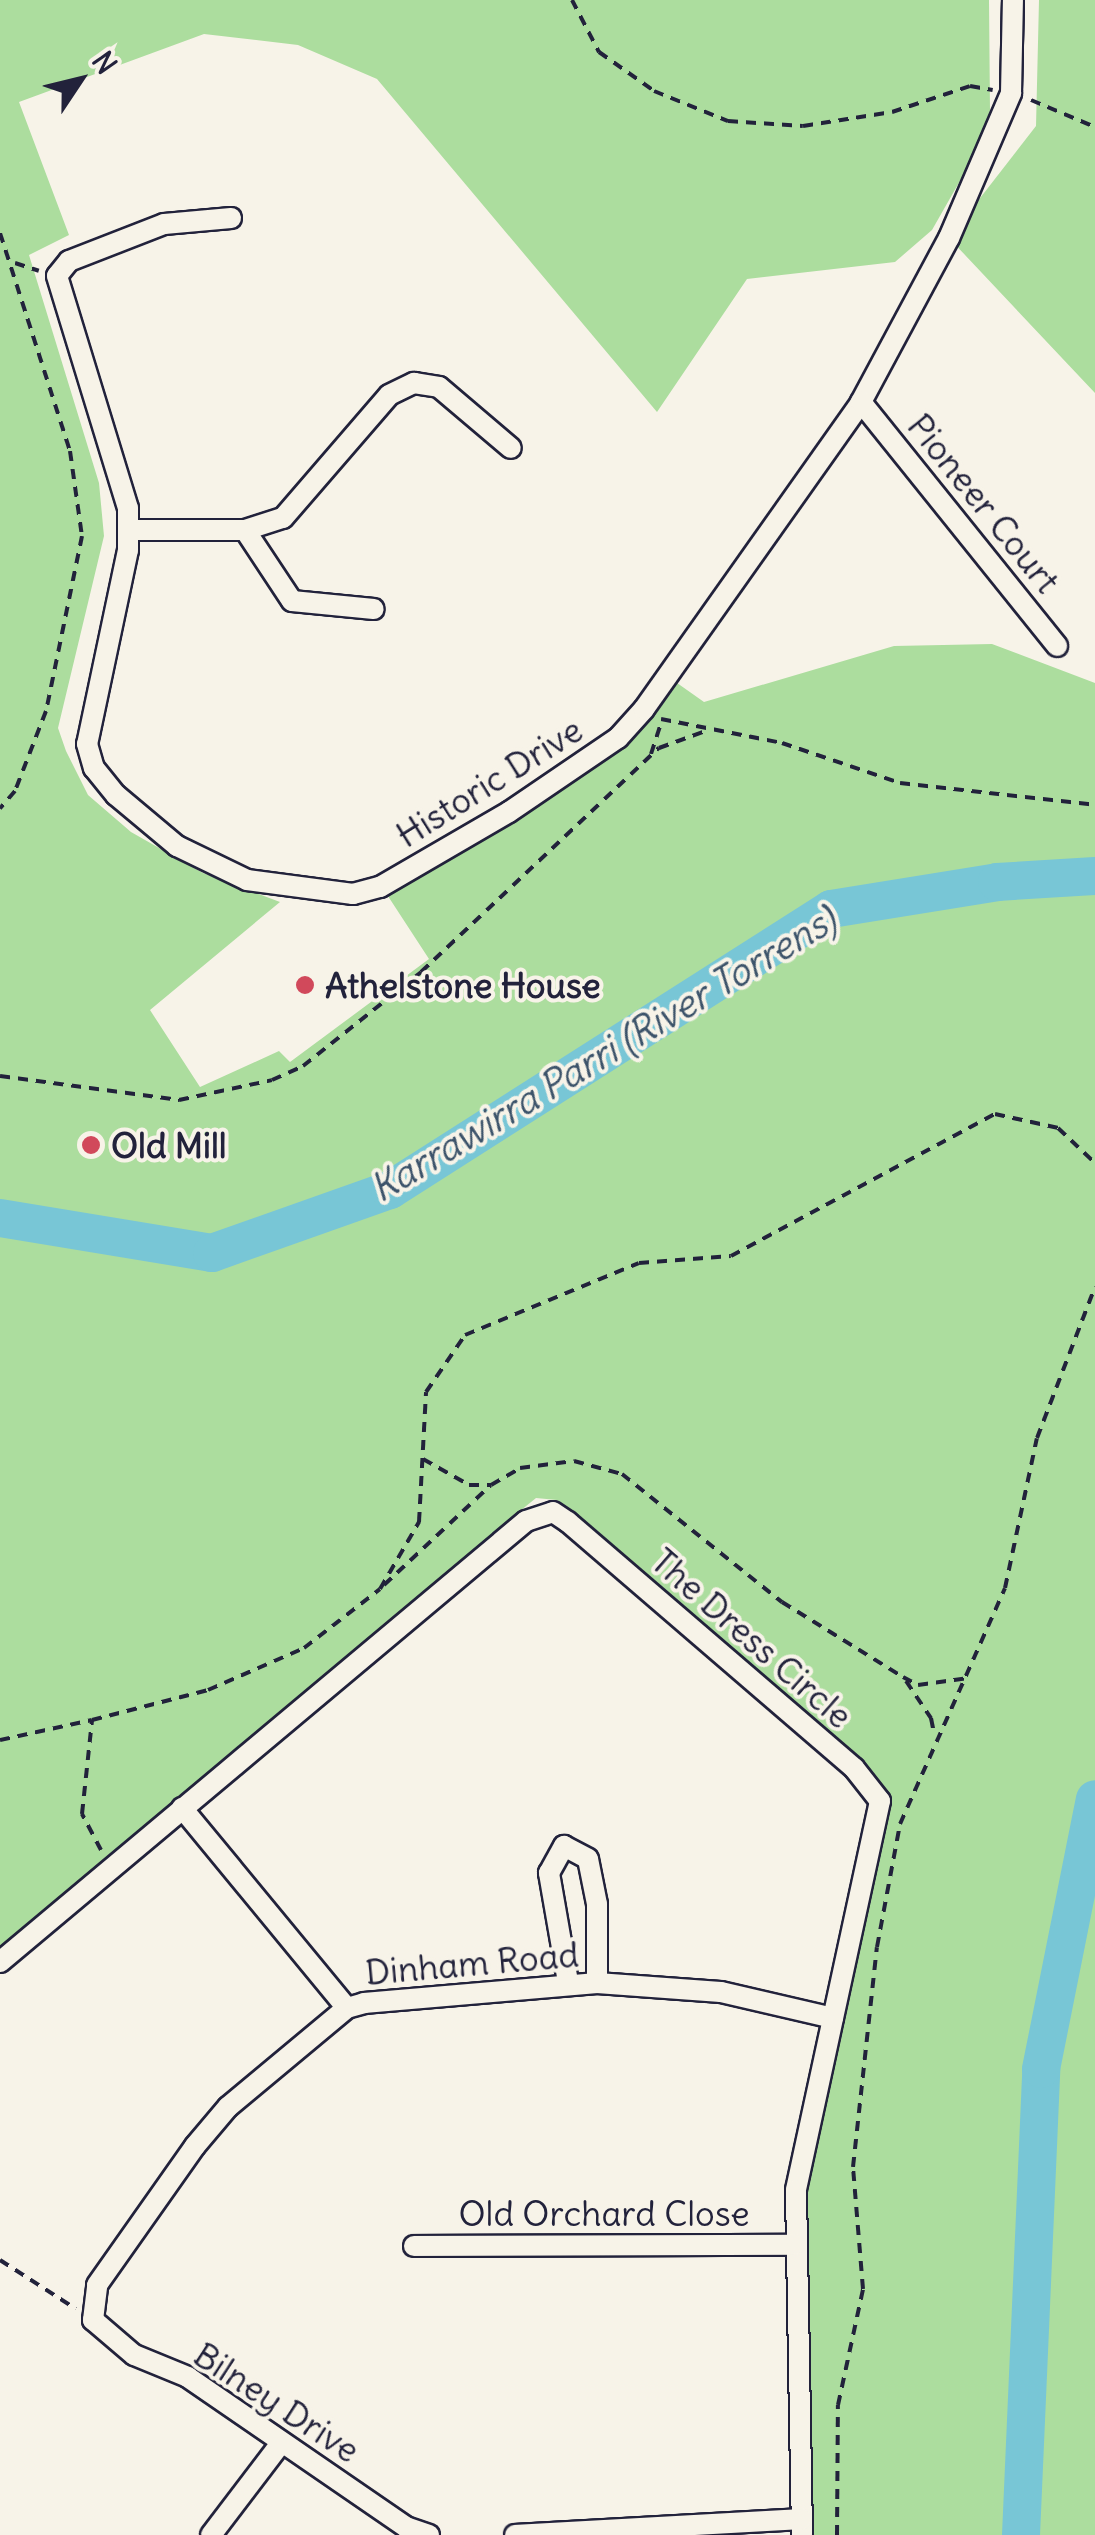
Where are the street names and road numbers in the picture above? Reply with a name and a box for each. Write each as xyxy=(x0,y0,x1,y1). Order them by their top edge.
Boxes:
street label: Pioneer Court xyxy=(899,405,1069,601)
street label: Historic Drive xyxy=(388,708,590,856)
street label: The Dress Circle xyxy=(643,1539,861,1737)
street label: Dinham Road xyxy=(363,1933,581,1993)
street label: Old Orchard Close xyxy=(458,2192,750,2234)
street label: Bilney Drive xyxy=(186,2333,368,2471)

